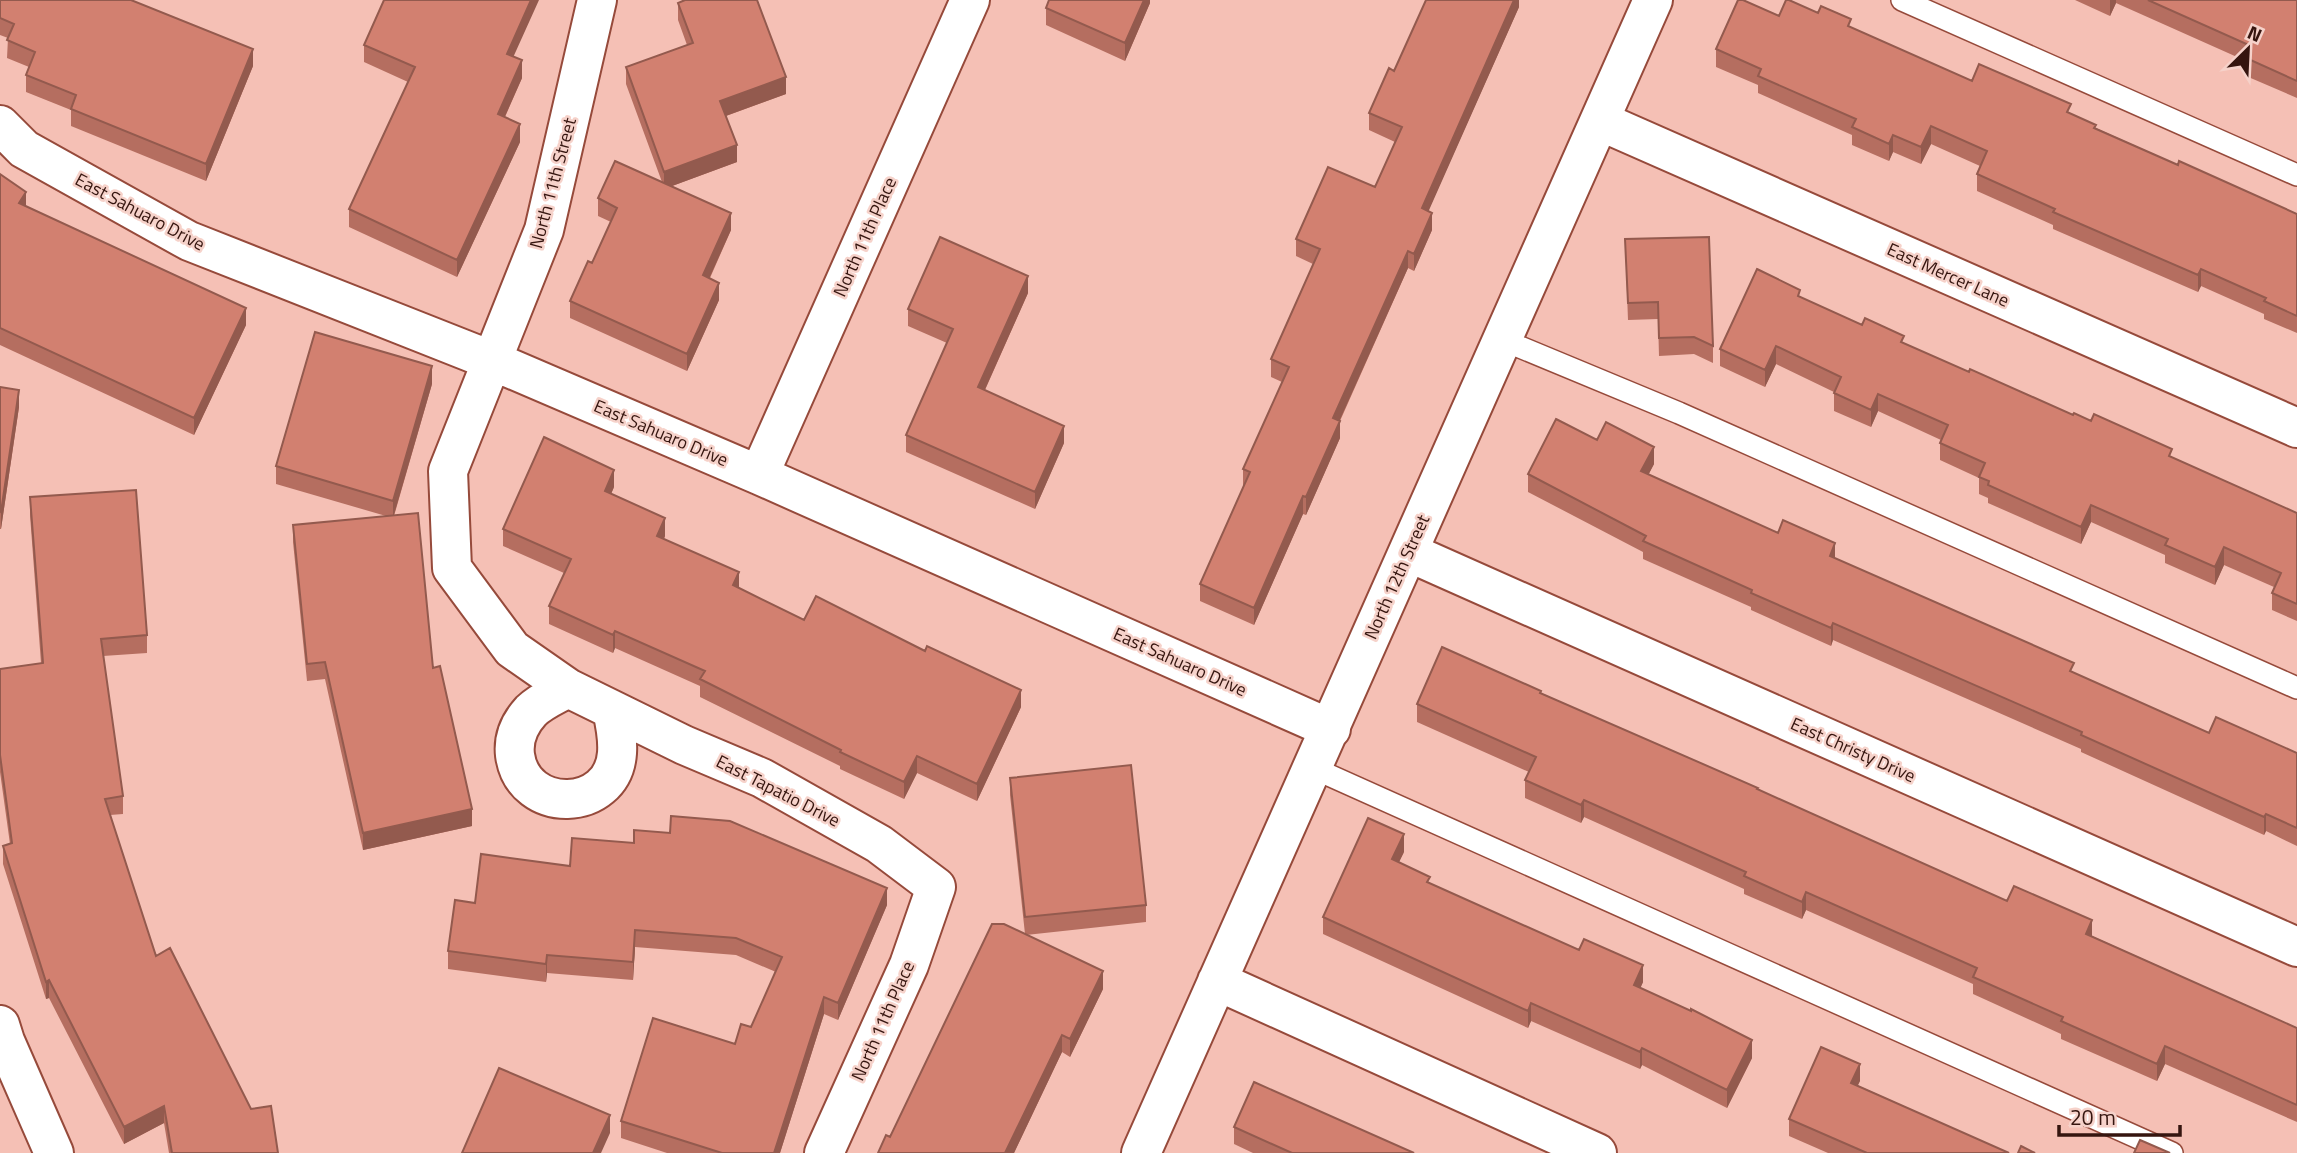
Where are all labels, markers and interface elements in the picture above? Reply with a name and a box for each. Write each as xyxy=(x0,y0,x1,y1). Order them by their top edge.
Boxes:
north arrow xyxy=(2213,14,2283,84)
text: N xyxy=(2243,17,2267,49)
street label: North 11th Street xyxy=(522,114,583,251)
street label: East Sahuaro Drive xyxy=(71,166,210,257)
street label: North 11th Place xyxy=(826,173,903,301)
street label: East Mercer Lane xyxy=(1883,236,2014,314)
street label: East Sahuaro Drive xyxy=(590,392,733,473)
street label: North 12th Street xyxy=(1357,509,1436,644)
street label: East Sahuaro Drive xyxy=(1109,620,1251,703)
street label: East Christy Drive xyxy=(1787,710,1920,789)
street label: East Tapatio Drive xyxy=(711,748,845,833)
street label: North 11th Place xyxy=(844,957,921,1085)
scale bar xyxy=(2059,1094,2180,1138)
text: 20 m xyxy=(2070,1101,2116,1133)

